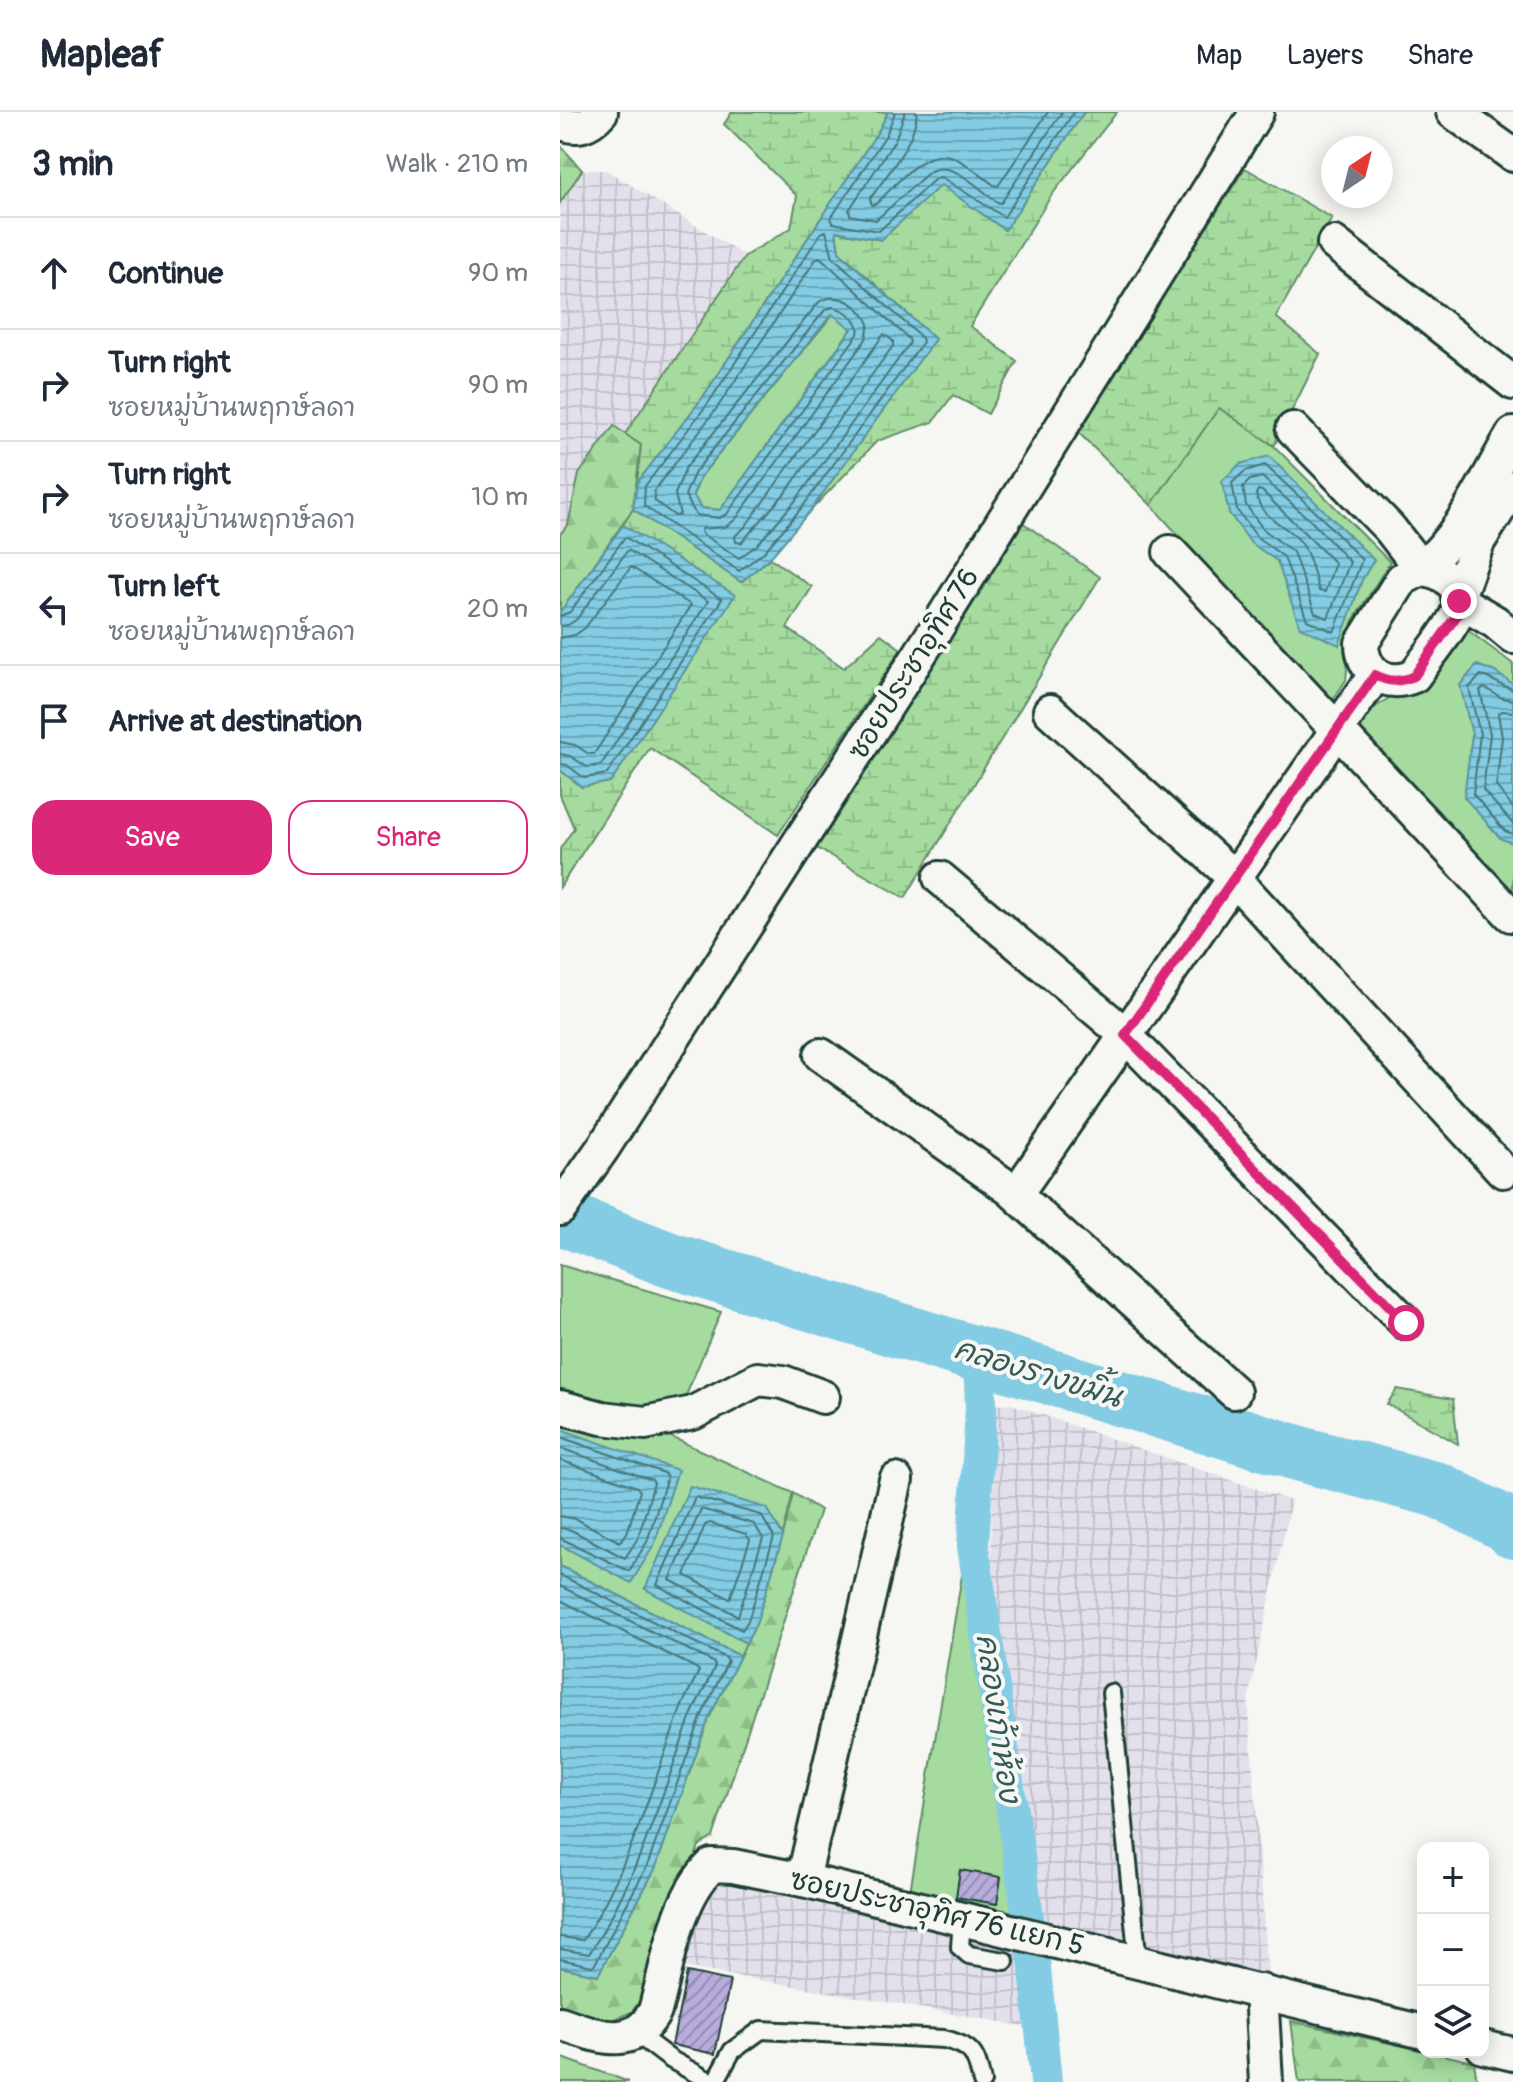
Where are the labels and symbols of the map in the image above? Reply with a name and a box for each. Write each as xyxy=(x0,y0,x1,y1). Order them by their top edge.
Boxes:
north arrow xyxy=(1321,136,1393,208)
street label: ซอยประชาอุทิศ 76 xyxy=(841,562,989,767)
route end xyxy=(1441,583,1477,619)
route start xyxy=(1388,1305,1424,1341)
water label: คลองรางขมิ้น xyxy=(950,1322,1130,1417)
water label: คลองเก้าห้อง xyxy=(968,1631,1029,1807)
street label: ซอยประชาอุทิศ 76 แยก 5 xyxy=(786,1862,1088,1966)

